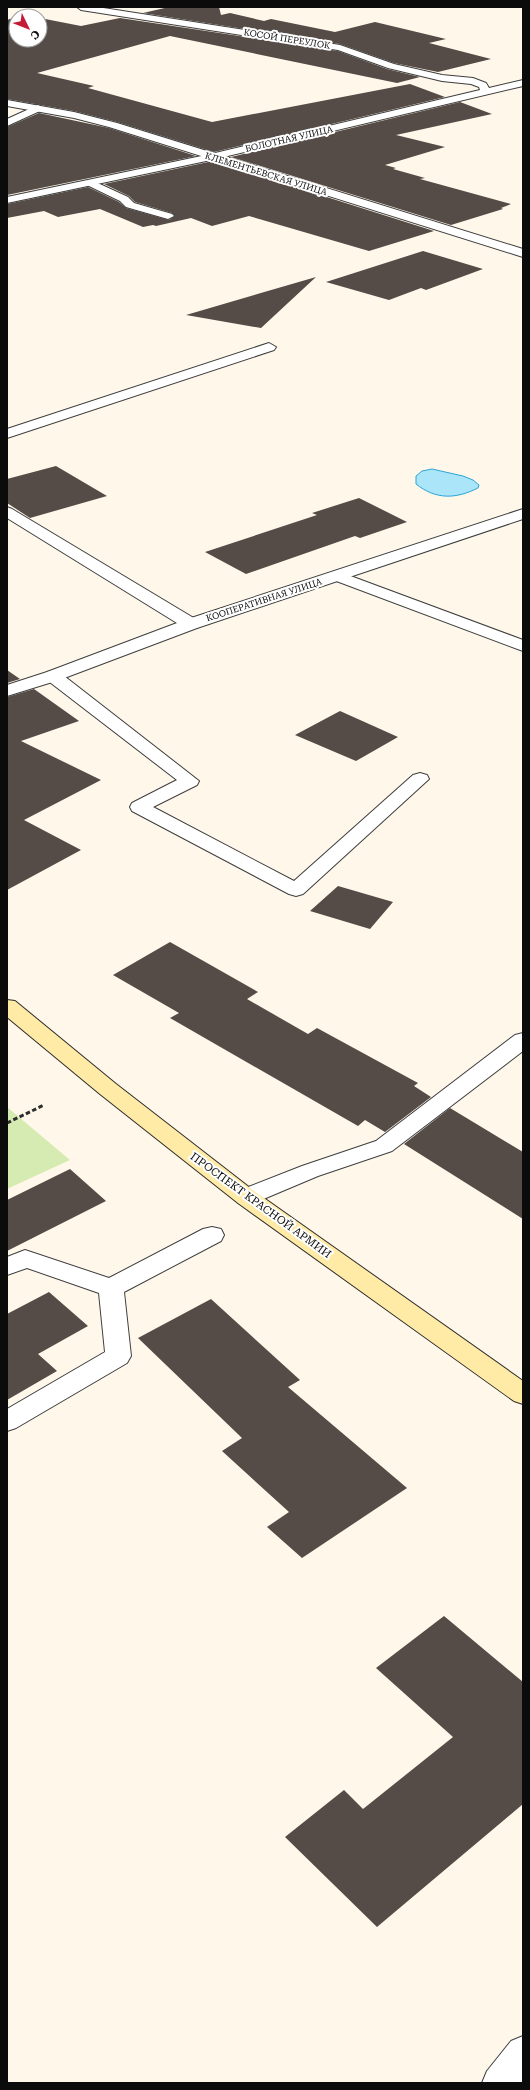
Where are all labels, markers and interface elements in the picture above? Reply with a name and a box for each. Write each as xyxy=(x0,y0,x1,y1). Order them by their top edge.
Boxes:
north arrow xyxy=(8,8,48,48)
street label: КОСОЙ ПЕРЕУЛОК xyxy=(243,26,332,51)
text: С xyxy=(27,27,42,42)
street label: БОЛОТНАЯ УЛИЦА xyxy=(244,124,334,154)
street label: КЛЕМЕНТЬЕВСКАЯ УЛИЦА xyxy=(204,151,329,198)
street label: КООПЕРАТИВНАЯ УЛИЦА xyxy=(205,576,324,623)
street label: ПРОСПЕКТ КРАСНОЙ АРМИИ xyxy=(188,1149,334,1261)

